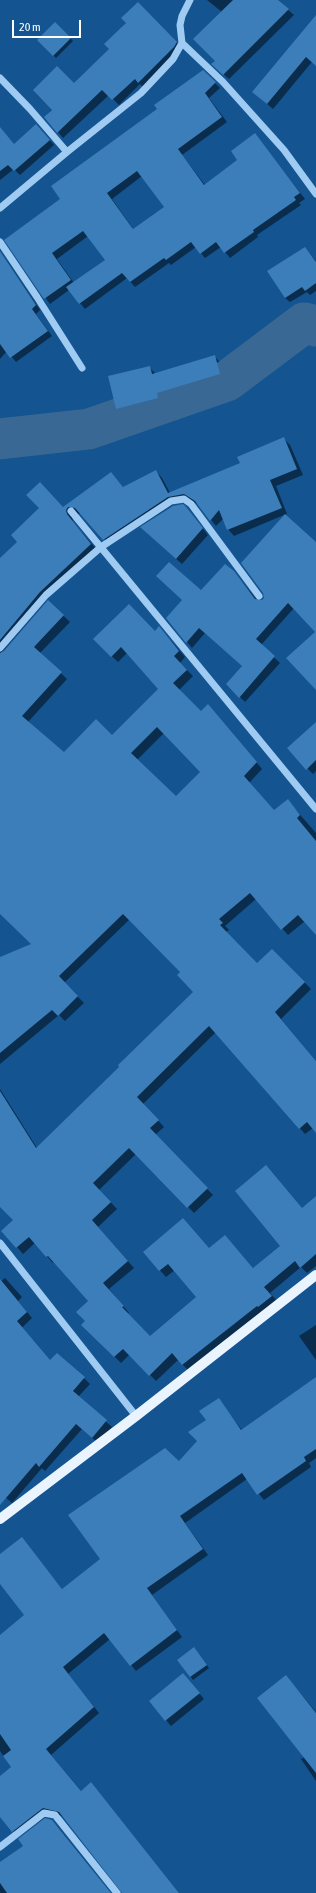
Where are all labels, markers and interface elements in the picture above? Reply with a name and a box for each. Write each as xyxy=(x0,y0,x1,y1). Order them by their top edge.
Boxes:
scale bar xyxy=(14,12,83,38)
text: 20 m xyxy=(19,20,41,34)

